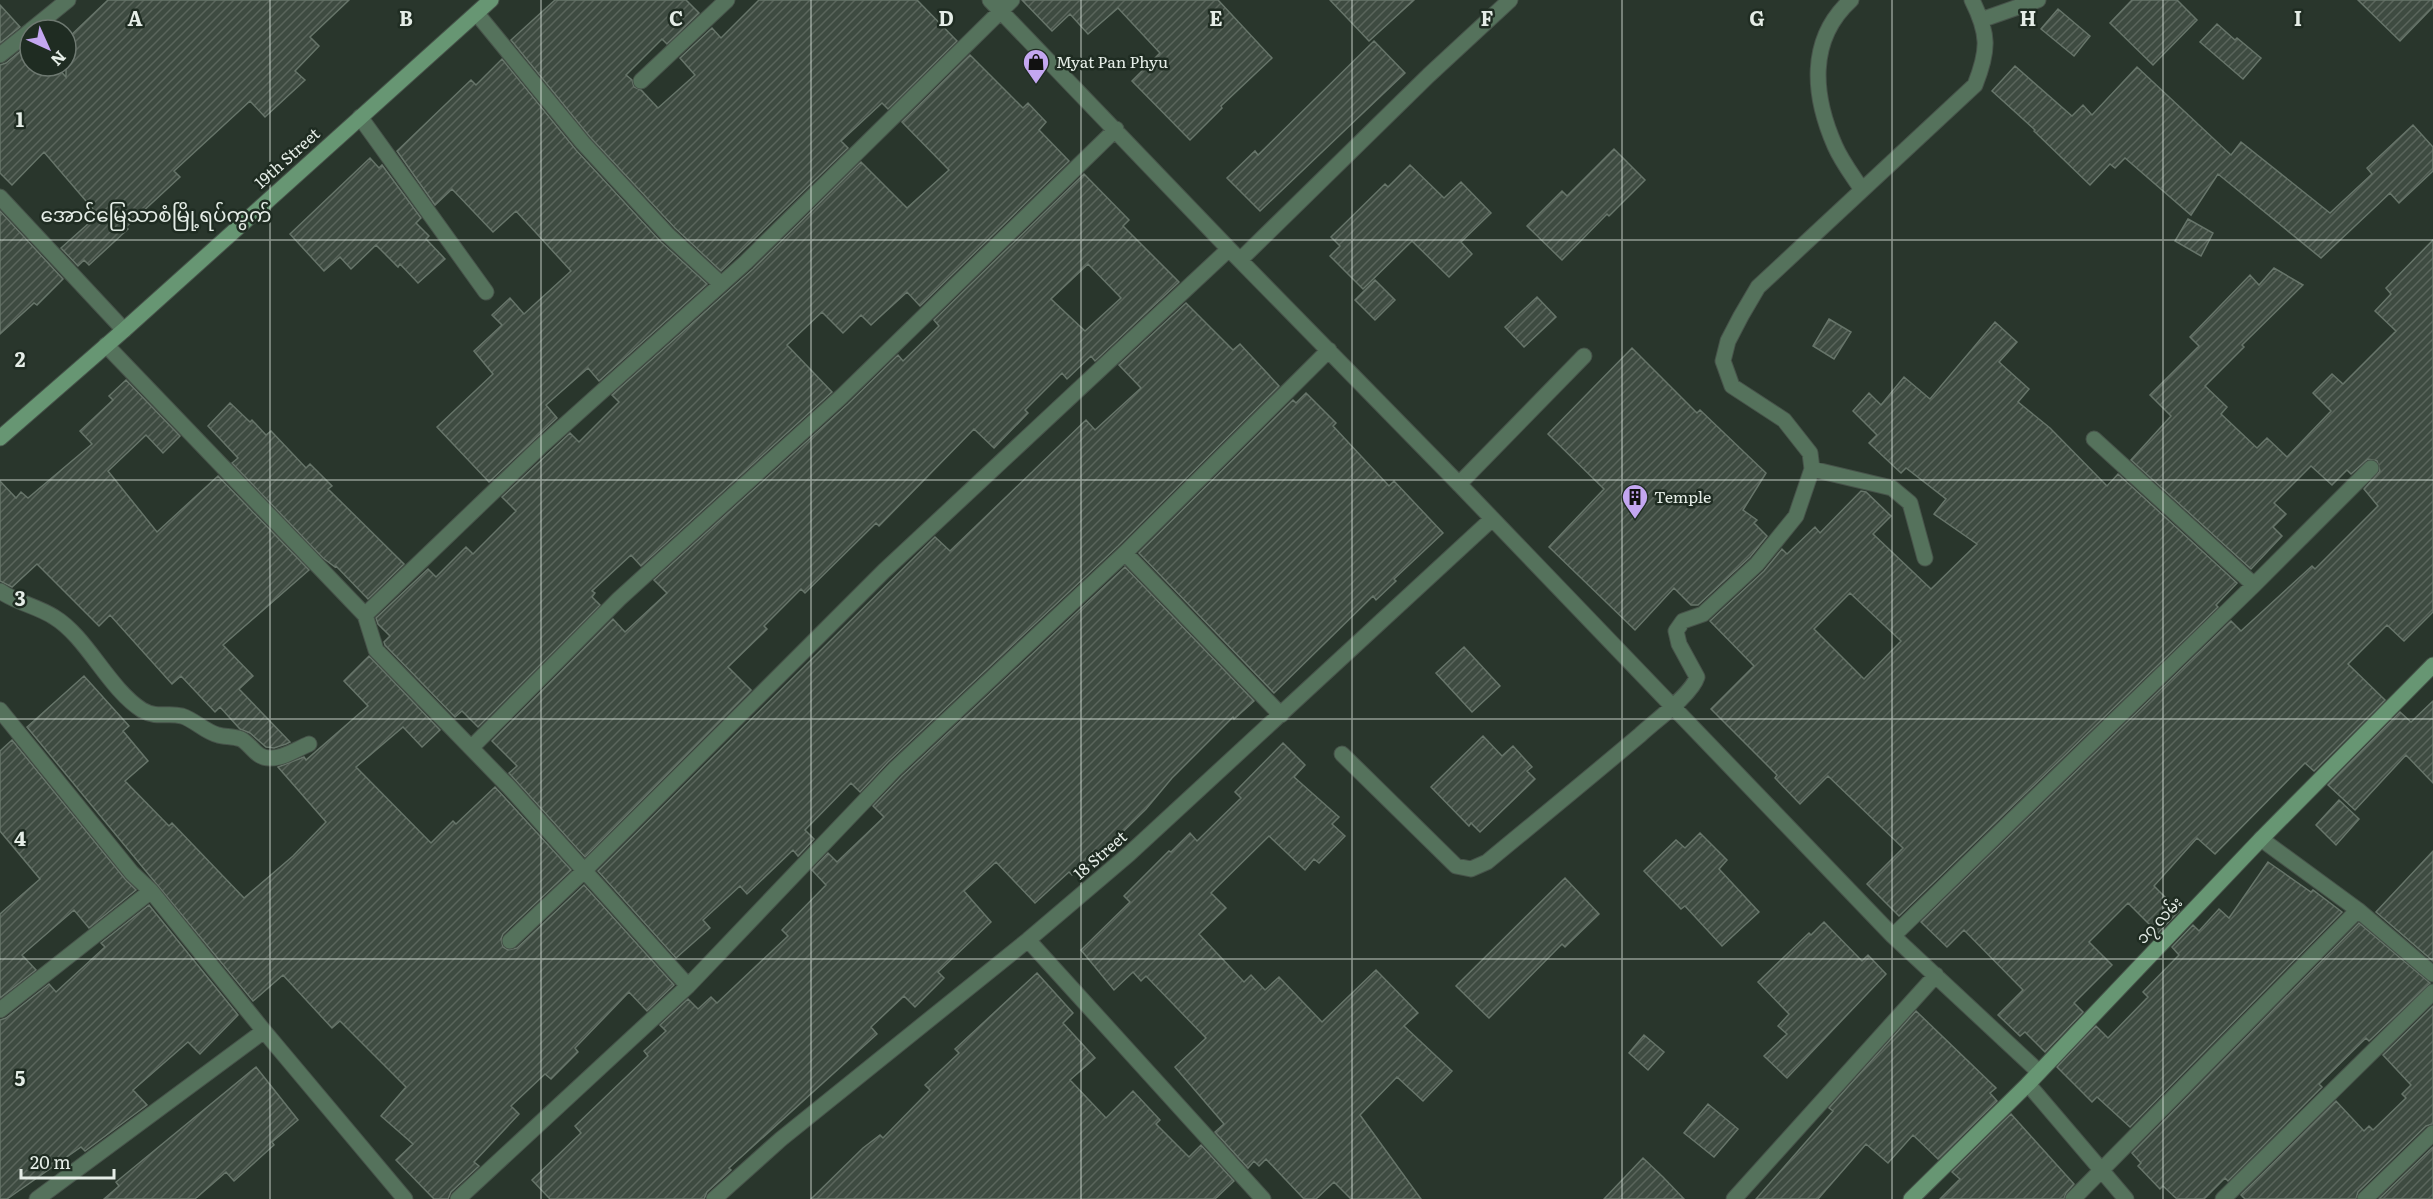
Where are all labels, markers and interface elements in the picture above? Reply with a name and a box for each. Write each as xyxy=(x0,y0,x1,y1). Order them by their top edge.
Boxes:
text: A xyxy=(127,2,143,32)
text: B xyxy=(399,2,413,32)
text: C xyxy=(669,2,683,32)
text: D xyxy=(938,2,954,32)
text: E xyxy=(1209,2,1223,32)
text: F xyxy=(1481,2,1494,32)
text: G xyxy=(1749,2,1765,32)
text: H xyxy=(2020,2,2036,32)
text: I xyxy=(2294,2,2302,32)
north arrow xyxy=(18,18,78,78)
text: N xyxy=(46,46,73,73)
shop icon: Myat Pan Phyu xyxy=(1021,47,1051,85)
place label: Myat Pan Phyu xyxy=(1056,49,1168,73)
text: 1 xyxy=(16,103,24,133)
street label: 19th Street xyxy=(248,121,325,193)
district label: အောင်မြေသာစံမြို့ရပ်ကွက် xyxy=(40,198,272,231)
text: 2 xyxy=(15,343,26,373)
building icon: Temple xyxy=(1620,482,1650,520)
place label: Temple xyxy=(1654,484,1711,508)
text: 3 xyxy=(14,582,26,612)
text: 4 xyxy=(14,822,26,852)
street label: 18 Street xyxy=(1067,824,1132,884)
street label: ၁၇ လမ်း xyxy=(2130,890,2189,951)
text: 5 xyxy=(15,1062,26,1092)
scale bar xyxy=(21,1142,114,1180)
text: 20 m xyxy=(30,1148,71,1175)

